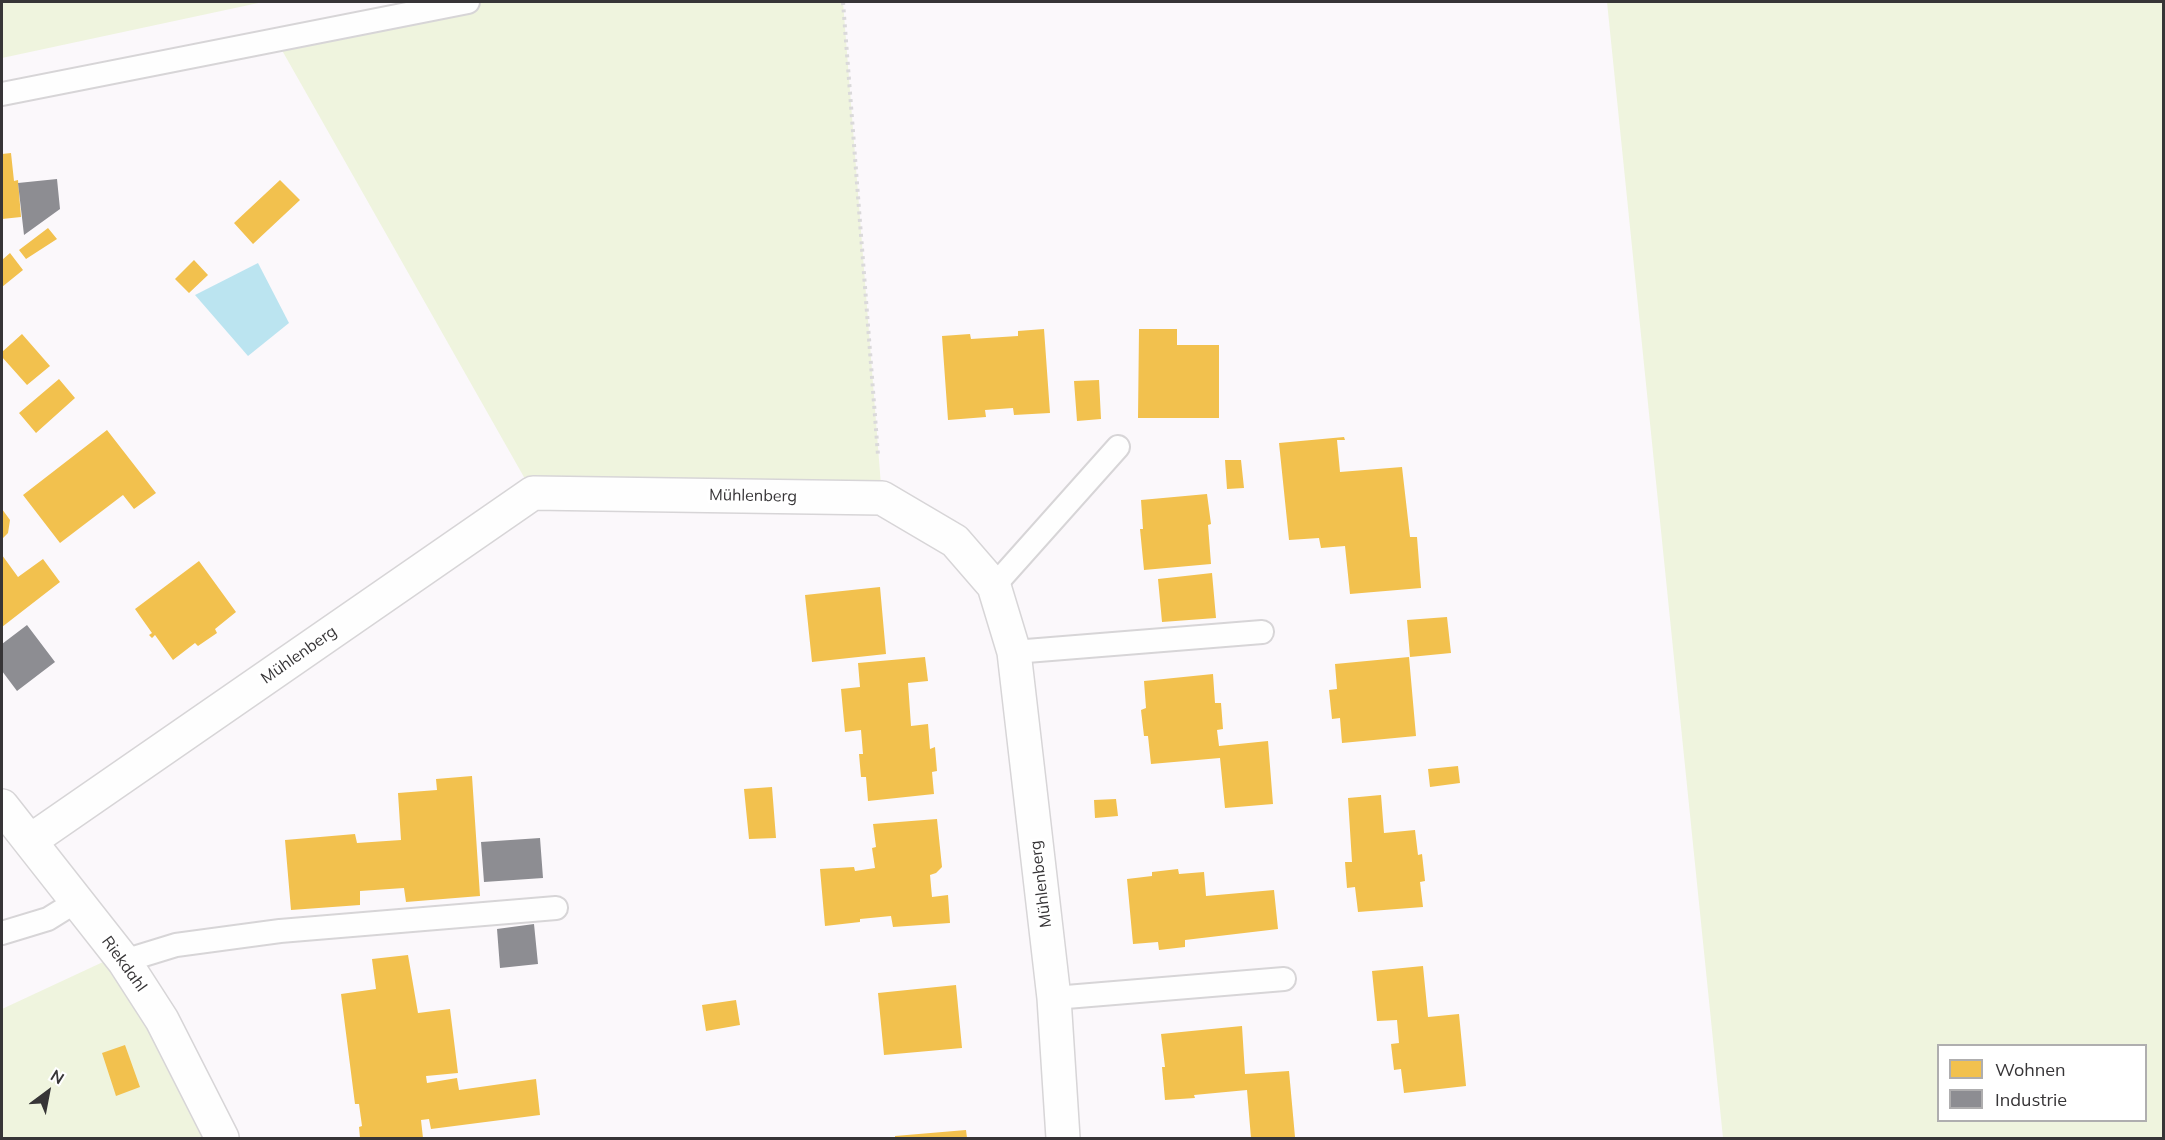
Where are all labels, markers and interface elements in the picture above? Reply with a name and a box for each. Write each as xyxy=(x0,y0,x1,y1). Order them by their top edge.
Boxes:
street label: Mühlenberg xyxy=(709,486,797,506)
street label: Mühlenberg xyxy=(257,622,341,688)
street label: Mühlenberg xyxy=(1026,839,1056,929)
street label: Riekdahl xyxy=(97,932,151,996)
legend xyxy=(1937,1044,2147,1122)
text: Wohnen xyxy=(1995,1058,2066,1081)
north arrow xyxy=(18,1062,78,1122)
text: N xyxy=(47,1065,68,1088)
text: Industrie xyxy=(1995,1088,2067,1111)

